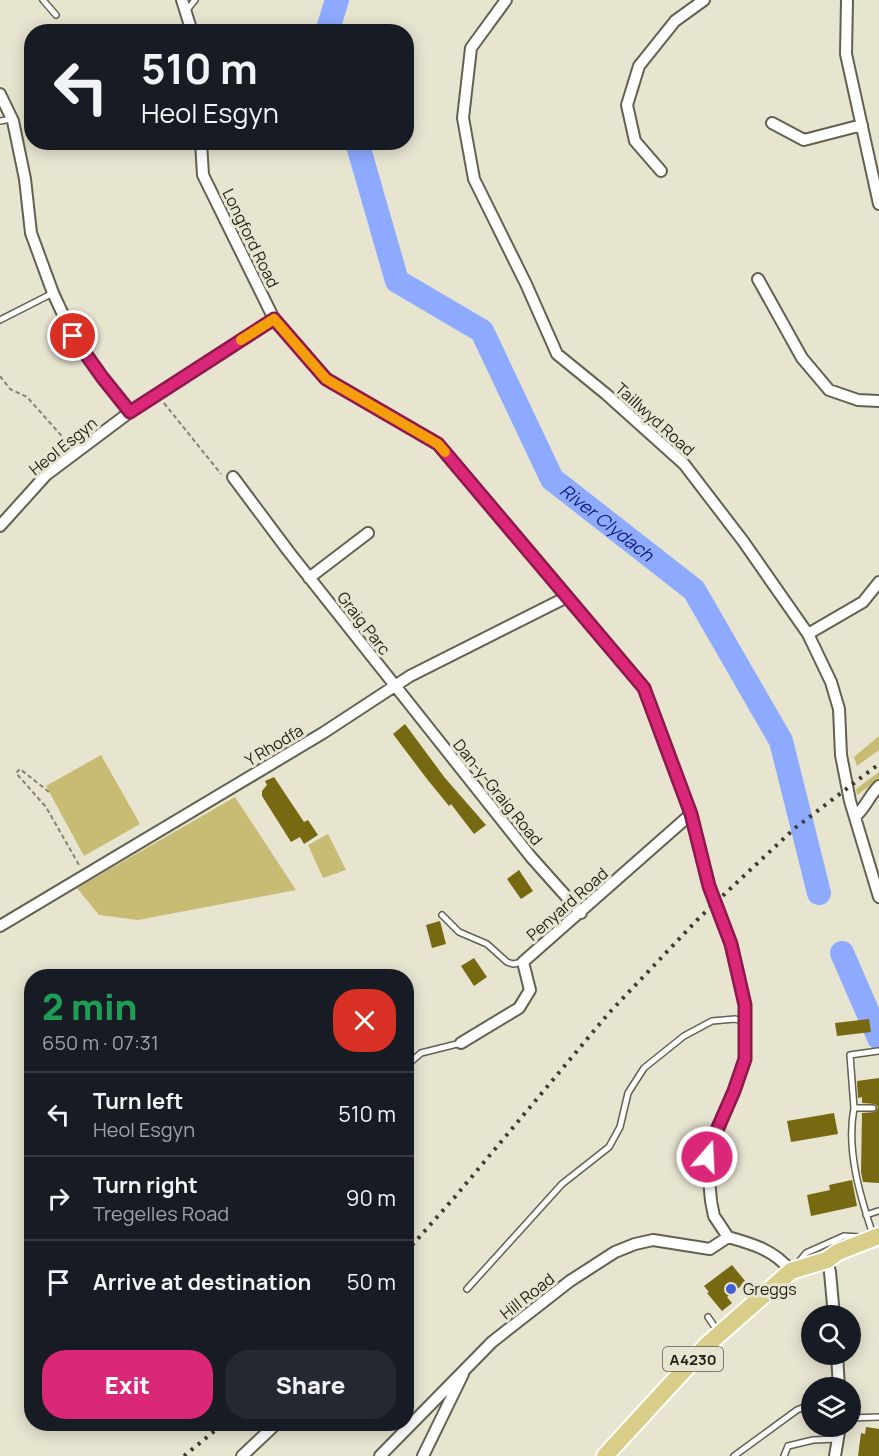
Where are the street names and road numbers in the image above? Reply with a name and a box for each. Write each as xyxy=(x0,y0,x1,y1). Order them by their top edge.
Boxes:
street label: Longford Road xyxy=(218,185,284,291)
street label: Taillwyd Road xyxy=(611,378,699,460)
street label: Heol Esgyn xyxy=(24,412,102,480)
street label: Graig Parc xyxy=(332,587,396,659)
street label: Y Rhodfa xyxy=(241,719,307,771)
street label: Dan-y-Graig Road xyxy=(448,734,548,850)
street label: Penyard Road xyxy=(522,863,612,945)
street label: Hill Road xyxy=(495,1268,559,1324)
road number: A4230 xyxy=(663,1347,723,1371)

